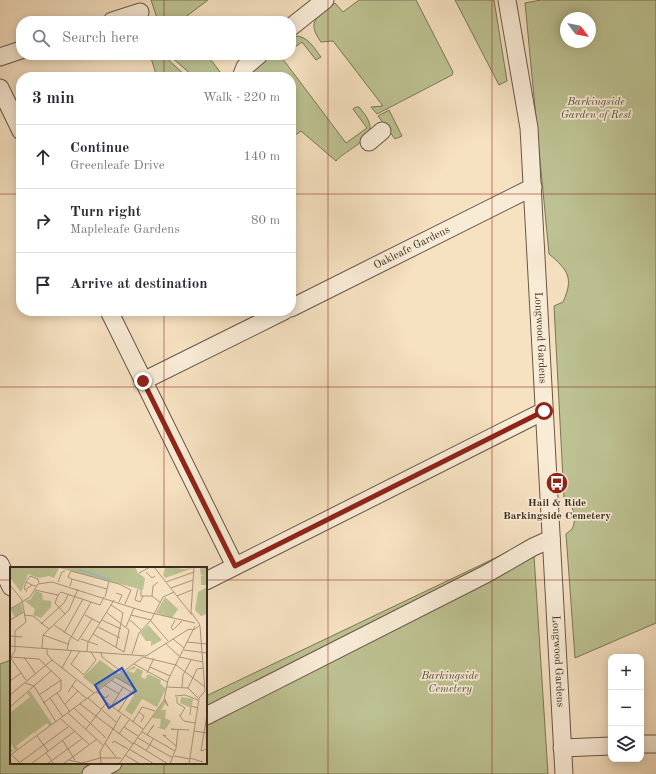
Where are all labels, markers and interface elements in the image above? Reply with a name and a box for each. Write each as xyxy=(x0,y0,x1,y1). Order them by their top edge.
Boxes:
north arrow xyxy=(560,12,596,48)
search box xyxy=(16,16,296,60)
icon: search xyxy=(30,27,52,49)
text: Search here xyxy=(62,31,139,46)
text: 3 min xyxy=(32,90,75,107)
text: Walk · 220 m xyxy=(203,91,280,104)
park label: Barkingside Garden of Rest xyxy=(561,97,632,121)
text: Continue xyxy=(70,141,129,156)
icon: ahead xyxy=(32,146,54,168)
text: 140 m xyxy=(243,150,280,163)
text: Greenleafe Drive xyxy=(70,159,165,172)
text: Turn right xyxy=(70,205,141,220)
icon: right xyxy=(32,210,54,232)
text: 80 m xyxy=(251,214,280,227)
text: Mapleleafe Gardens xyxy=(70,223,180,236)
street label: Oakleafe Gardens xyxy=(372,224,452,271)
icon: arrive xyxy=(32,274,54,296)
text: Arrive at destination xyxy=(70,277,208,292)
street label: Longwood Gardens xyxy=(532,292,548,384)
route end xyxy=(134,372,152,390)
route start xyxy=(535,402,553,420)
bus stop icon: Hail & Ride Barkingside Cemetery xyxy=(544,470,570,496)
place label: Hail & Ride Barkingside Cemetery xyxy=(503,498,611,522)
inset map xyxy=(10,567,207,764)
street label: Longwood Gardens xyxy=(550,615,566,708)
map controls xyxy=(608,654,644,762)
button: + xyxy=(608,654,644,690)
park label: Barkingside Cemetery xyxy=(420,671,479,695)
button: − xyxy=(608,690,644,726)
button: layers xyxy=(608,726,644,762)

